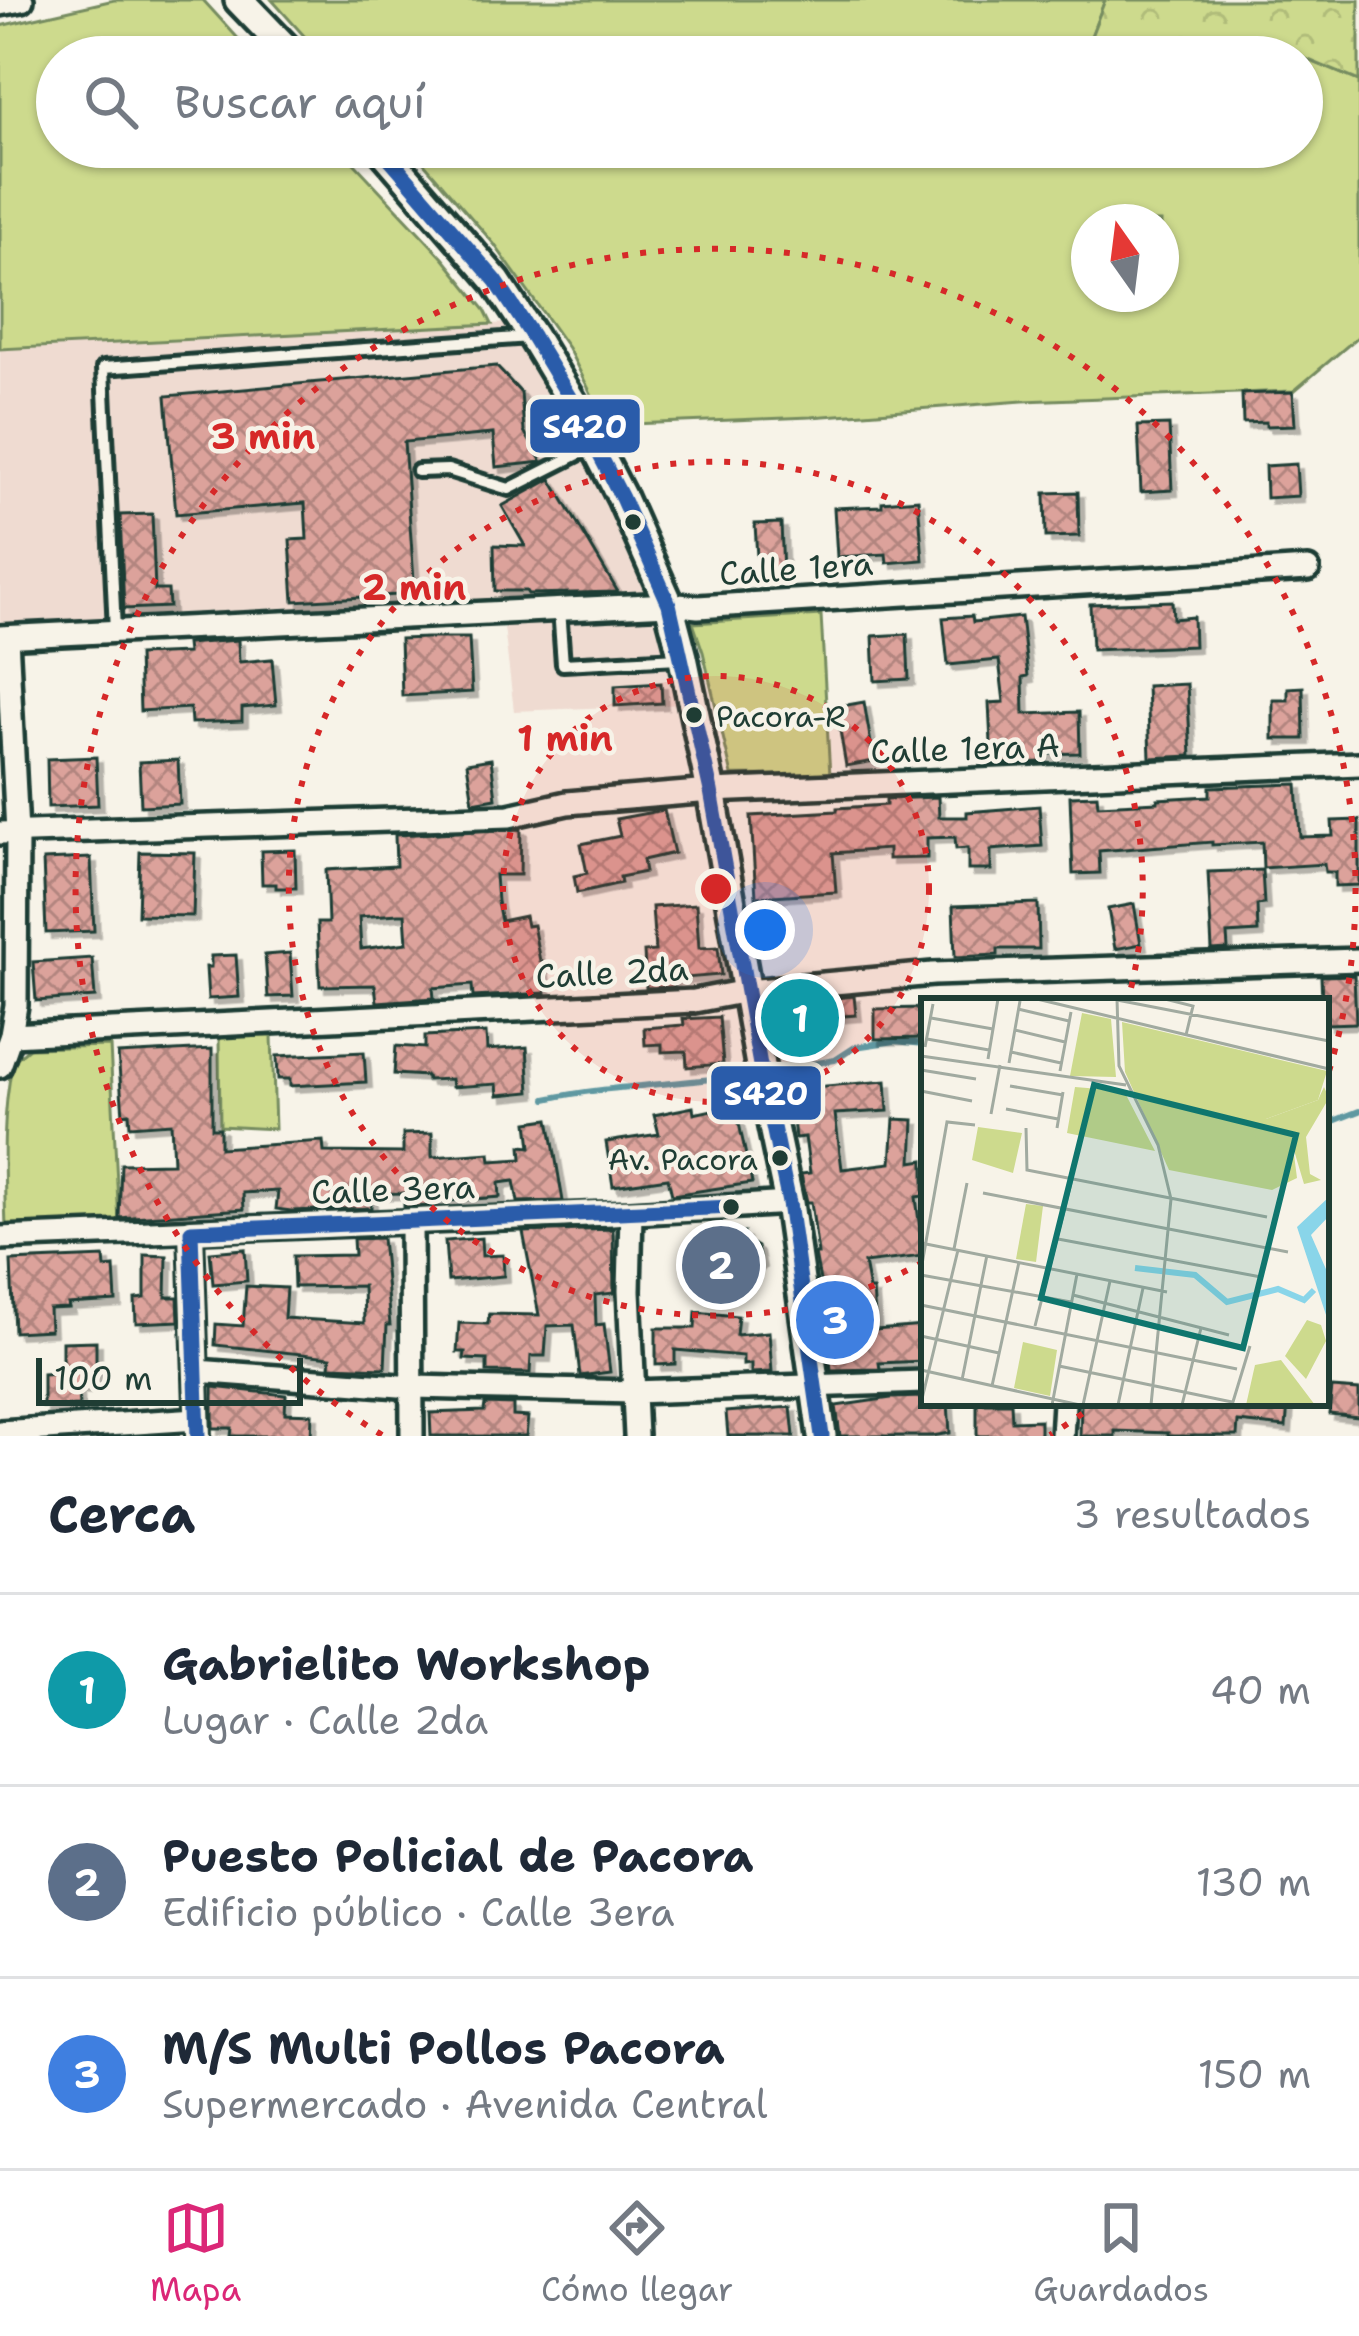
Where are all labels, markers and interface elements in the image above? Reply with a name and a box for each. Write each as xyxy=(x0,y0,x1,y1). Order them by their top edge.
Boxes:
search box xyxy=(36,36,1323,168)
icon: search xyxy=(78,69,144,135)
text: Buscar aquí xyxy=(174,72,426,132)
north arrow xyxy=(1071,204,1179,312)
line badge: S420 xyxy=(528,397,642,455)
text: S420 xyxy=(542,404,628,449)
text: 3 min xyxy=(211,412,316,461)
unlabelled marker xyxy=(622,511,644,533)
street label: Calle 1era xyxy=(718,541,875,596)
text: 2 min xyxy=(362,563,467,612)
place label: Pacora-R xyxy=(716,696,846,737)
marker: Pacora-R xyxy=(683,704,705,726)
text: 1 min xyxy=(517,714,613,763)
street label: Calle 1era A xyxy=(870,723,1060,774)
centre of rings xyxy=(695,868,737,910)
your location xyxy=(735,900,795,960)
street label: Calle 2da xyxy=(535,946,689,999)
pin: 1 xyxy=(761,973,839,1063)
inset map xyxy=(921,998,1329,1406)
line badge: S420 xyxy=(709,1064,823,1122)
text: S420 xyxy=(723,1071,809,1116)
place label: Av. Pacora xyxy=(608,1139,758,1180)
marker: Av. Pacora xyxy=(769,1147,791,1169)
street label: Calle 3era xyxy=(310,1164,476,1215)
unlabelled marker xyxy=(720,1196,742,1218)
pin: 2 xyxy=(682,1220,760,1310)
pin: 3 xyxy=(796,1275,874,1365)
scale bar xyxy=(36,1352,303,1405)
text: 100 m xyxy=(54,1356,153,1401)
text: Cerca xyxy=(48,1480,195,1548)
text: 3 resultados xyxy=(1073,1488,1311,1540)
text: Gabrielito Workshop xyxy=(162,1634,650,1694)
text: 1 xyxy=(78,1664,96,1716)
text: 40 m xyxy=(1210,1664,1311,1716)
text: Lugar · Calle 2da xyxy=(162,1694,488,1746)
text: Puesto Policial de Pacora xyxy=(162,1826,754,1886)
text: 2 xyxy=(73,1856,101,1908)
text: 130 m xyxy=(1196,1856,1311,1908)
text: Edificio público · Calle 3era xyxy=(162,1886,675,1938)
text: M/S Multi Pollos Pacora xyxy=(162,2018,725,2078)
text: 3 xyxy=(73,2048,101,2100)
text: 150 m xyxy=(1198,2048,1311,2100)
text: Supermercado · Avenida Central xyxy=(162,2078,768,2130)
tab: Mapa xyxy=(150,2195,241,2312)
tab: Cómo llegar xyxy=(541,2195,733,2312)
tab: Guardados xyxy=(1033,2195,1209,2312)

